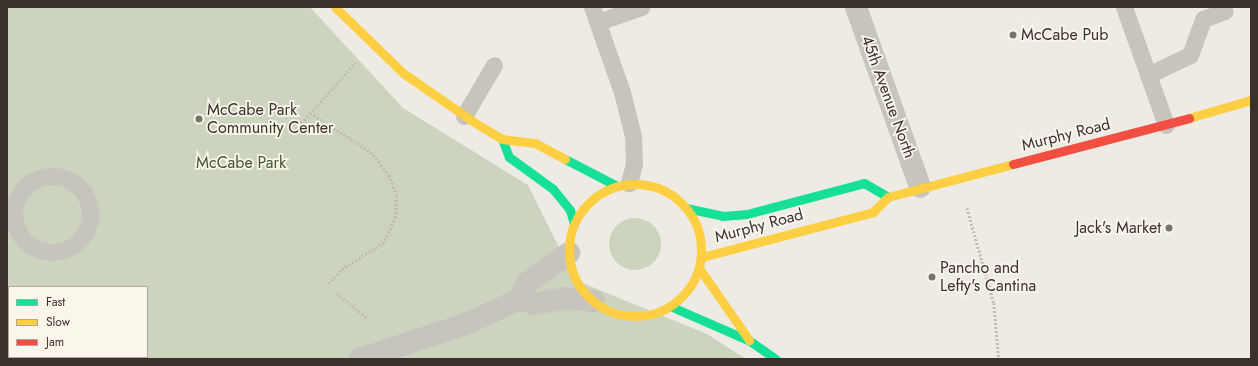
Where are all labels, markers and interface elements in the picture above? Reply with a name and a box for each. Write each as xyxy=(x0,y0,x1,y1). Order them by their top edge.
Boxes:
place label: McCabe Pub xyxy=(1021,25,1108,45)
marker: McCabe Pub xyxy=(1008,30,1018,40)
street label: 45th Avenue North xyxy=(857,33,919,161)
place label: McCabe Park Community Center xyxy=(207,100,333,138)
marker: McCabe Park Community Center xyxy=(194,114,204,124)
street label: Murphy Road xyxy=(1020,115,1112,155)
park label: McCabe Park xyxy=(196,153,286,173)
street label: Murphy Road xyxy=(713,205,805,247)
place label: Jack's Market xyxy=(1076,218,1161,238)
marker: Jack's Market xyxy=(1164,223,1174,233)
place label: Pancho and Lefty's Cantina xyxy=(940,258,1036,296)
marker: Pancho and Lefty's Cantina xyxy=(927,272,937,282)
legend xyxy=(8,286,148,358)
text: Fast xyxy=(46,293,65,311)
text: Slow xyxy=(46,313,70,331)
text: Jam xyxy=(46,333,64,351)

